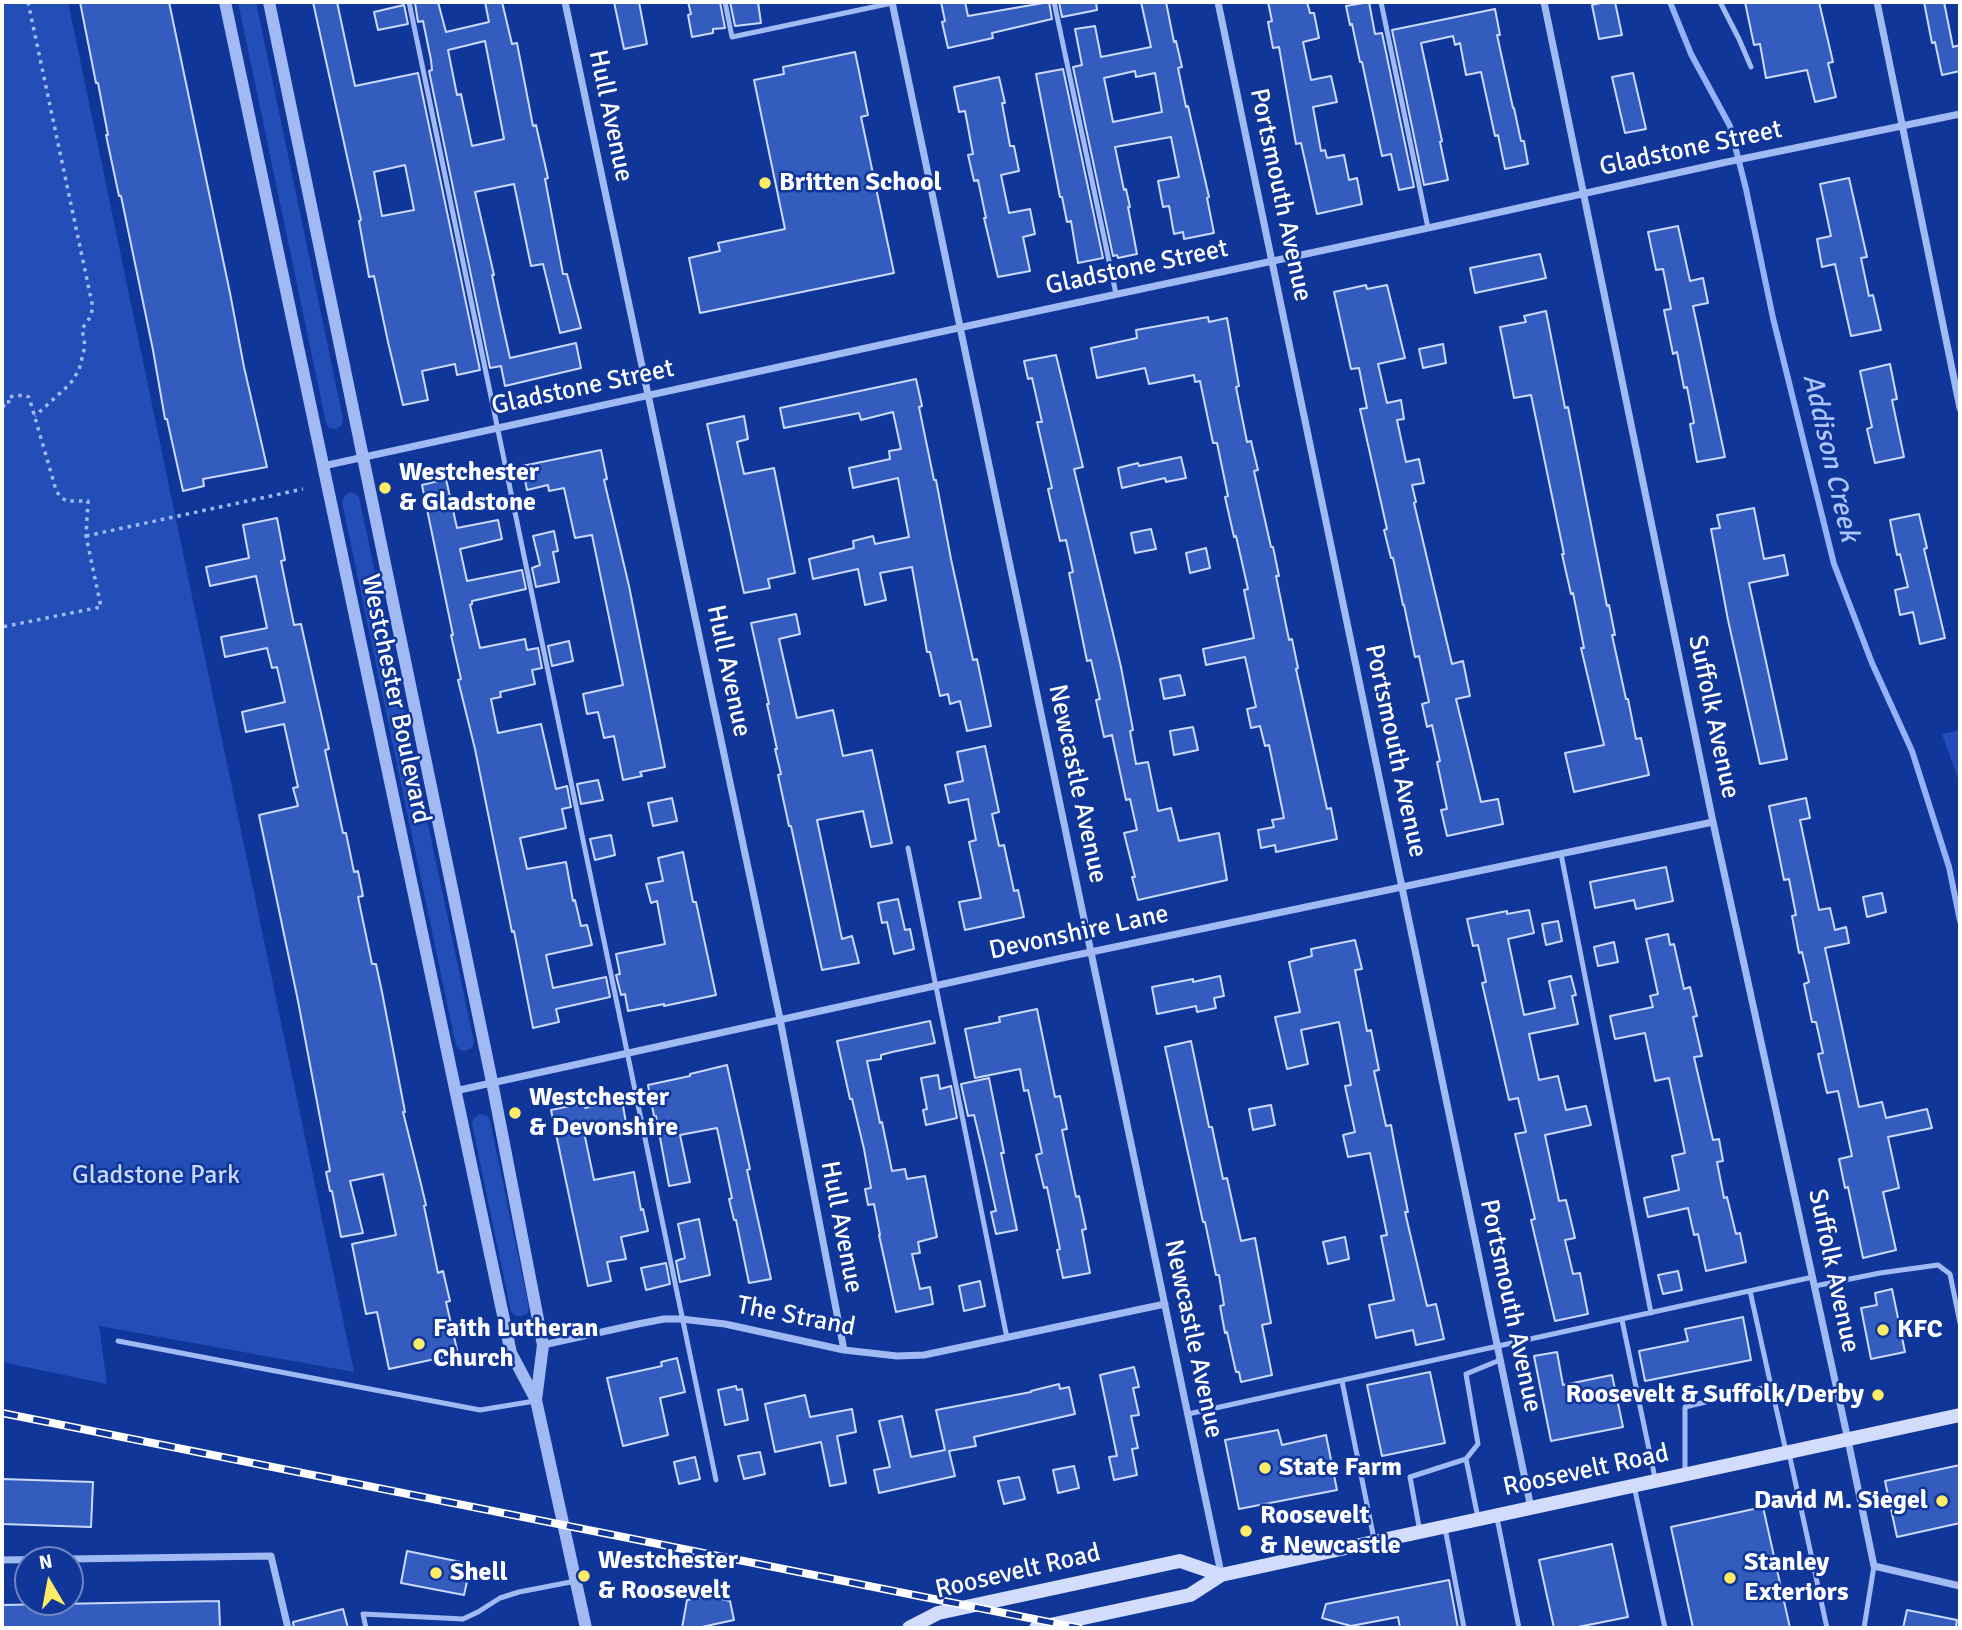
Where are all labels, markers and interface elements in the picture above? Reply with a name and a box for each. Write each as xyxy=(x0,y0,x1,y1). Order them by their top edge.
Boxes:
street label: Hull Avenue xyxy=(581,47,639,185)
street label: Portsmouth Avenue xyxy=(1242,86,1318,304)
street label: Gladstone Street xyxy=(1597,114,1785,184)
place label: Britten School xyxy=(779,167,942,199)
marker: Britten School xyxy=(757,175,773,191)
street label: Gladstone Street xyxy=(1043,233,1231,303)
street label: Gladstone Street xyxy=(489,353,677,423)
water label: Addison Creek xyxy=(1794,371,1866,545)
place label: Westchester & Gladstone xyxy=(399,457,539,518)
marker: Westchester & Gladstone xyxy=(377,480,393,496)
street label: Westchester Boulevard xyxy=(353,572,437,826)
street label: Hull Avenue xyxy=(699,602,757,740)
street label: Suffolk Avenue xyxy=(1680,632,1746,802)
street label: Portsmouth Avenue xyxy=(1357,642,1433,860)
street label: Newcastle Avenue xyxy=(1041,682,1113,886)
street label: Devonshire Lane xyxy=(986,899,1172,967)
place label: Westchester & Devonshire xyxy=(529,1082,678,1144)
marker: Westchester & Devonshire xyxy=(507,1105,523,1121)
street label: Hull Avenue xyxy=(813,1158,869,1296)
park label: Gladstone Park xyxy=(72,1160,240,1192)
street label: Suffolk Avenue xyxy=(1800,1186,1866,1356)
street label: Portsmouth Avenue xyxy=(1472,1197,1548,1415)
street label: Newcastle Avenue xyxy=(1157,1237,1229,1441)
street label: The Strand xyxy=(734,1290,858,1344)
place label: Faith Lutheran Church xyxy=(433,1313,599,1374)
place label: KFC xyxy=(1897,1314,1943,1346)
marker: KFC xyxy=(1875,1322,1891,1338)
marker: Faith Lutheran Church xyxy=(411,1336,427,1352)
place label: Roosevelt & Suffolk/Derby xyxy=(1565,1379,1864,1411)
marker: Roosevelt & Suffolk/Derby xyxy=(1870,1387,1886,1403)
street label: Roosevelt Road xyxy=(1500,1438,1672,1504)
place label: State Farm xyxy=(1279,1452,1402,1484)
marker: State Farm xyxy=(1257,1460,1273,1476)
place label: David M. Siegel xyxy=(1754,1485,1928,1517)
marker: David M. Siegel xyxy=(1934,1493,1950,1509)
place label: Roosevelt & Newcastle xyxy=(1260,1500,1401,1562)
marker: Roosevelt & Newcastle xyxy=(1238,1523,1254,1539)
street label: Roosevelt Road xyxy=(932,1538,1104,1606)
place label: Westchester & Roosevelt xyxy=(598,1545,738,1606)
north arrow xyxy=(14,1546,84,1616)
place label: Stanley Exteriors xyxy=(1744,1547,1848,1608)
text: N xyxy=(37,1549,54,1575)
place label: Shell xyxy=(450,1557,508,1589)
marker: Shell xyxy=(428,1565,444,1581)
marker: Westchester & Roosevelt xyxy=(576,1568,592,1584)
marker: Stanley Exteriors xyxy=(1722,1570,1738,1586)

